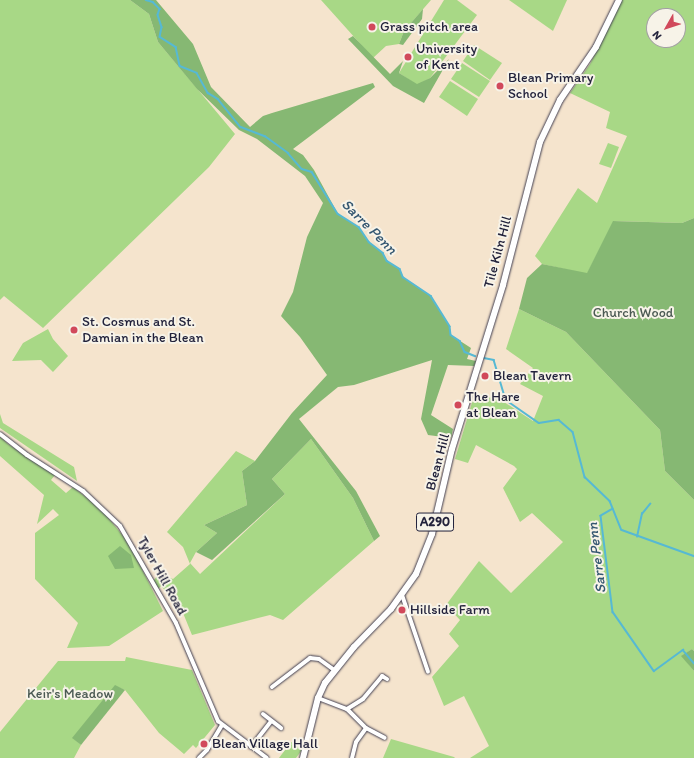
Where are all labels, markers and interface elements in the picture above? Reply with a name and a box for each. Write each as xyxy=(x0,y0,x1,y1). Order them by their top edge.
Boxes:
north arrow xyxy=(646,8,686,48)
place label: Grass pitch area xyxy=(380,19,478,35)
marker: Grass pitch area xyxy=(367,22,377,32)
text: N xyxy=(650,28,664,42)
place label: University of Kent xyxy=(416,41,477,74)
marker: University of Kent xyxy=(403,52,413,62)
place label: Blean Primary School xyxy=(508,70,593,102)
marker: Blean Primary School xyxy=(495,81,505,91)
water label: Sarre Penn xyxy=(338,196,400,258)
street label: Tile Kiln Hill xyxy=(480,214,516,290)
park label: Church Wood xyxy=(593,305,673,321)
place label: St. Cosmus and St. Damian in the Blean xyxy=(82,314,203,346)
marker: St. Cosmus and St. Damian in the Blean xyxy=(69,325,79,335)
place label: Blean Tavern xyxy=(493,368,570,384)
marker: Blean Tavern xyxy=(480,371,490,381)
place label: The Hare at Blean xyxy=(466,389,520,422)
marker: The Hare at Blean xyxy=(453,400,463,410)
street label: Blean Hill xyxy=(422,432,454,492)
road number: A290 xyxy=(416,511,454,533)
water label: Sarre Penn xyxy=(584,522,610,594)
street label: Tyler Hill Road xyxy=(134,534,190,618)
place label: Hillside Farm xyxy=(410,602,490,618)
marker: Hillside Farm xyxy=(397,605,407,615)
park label: Keir's Meadow xyxy=(27,686,113,702)
place label: Blean Village Hall xyxy=(212,736,318,752)
marker: Blean Village Hall xyxy=(199,739,209,749)

